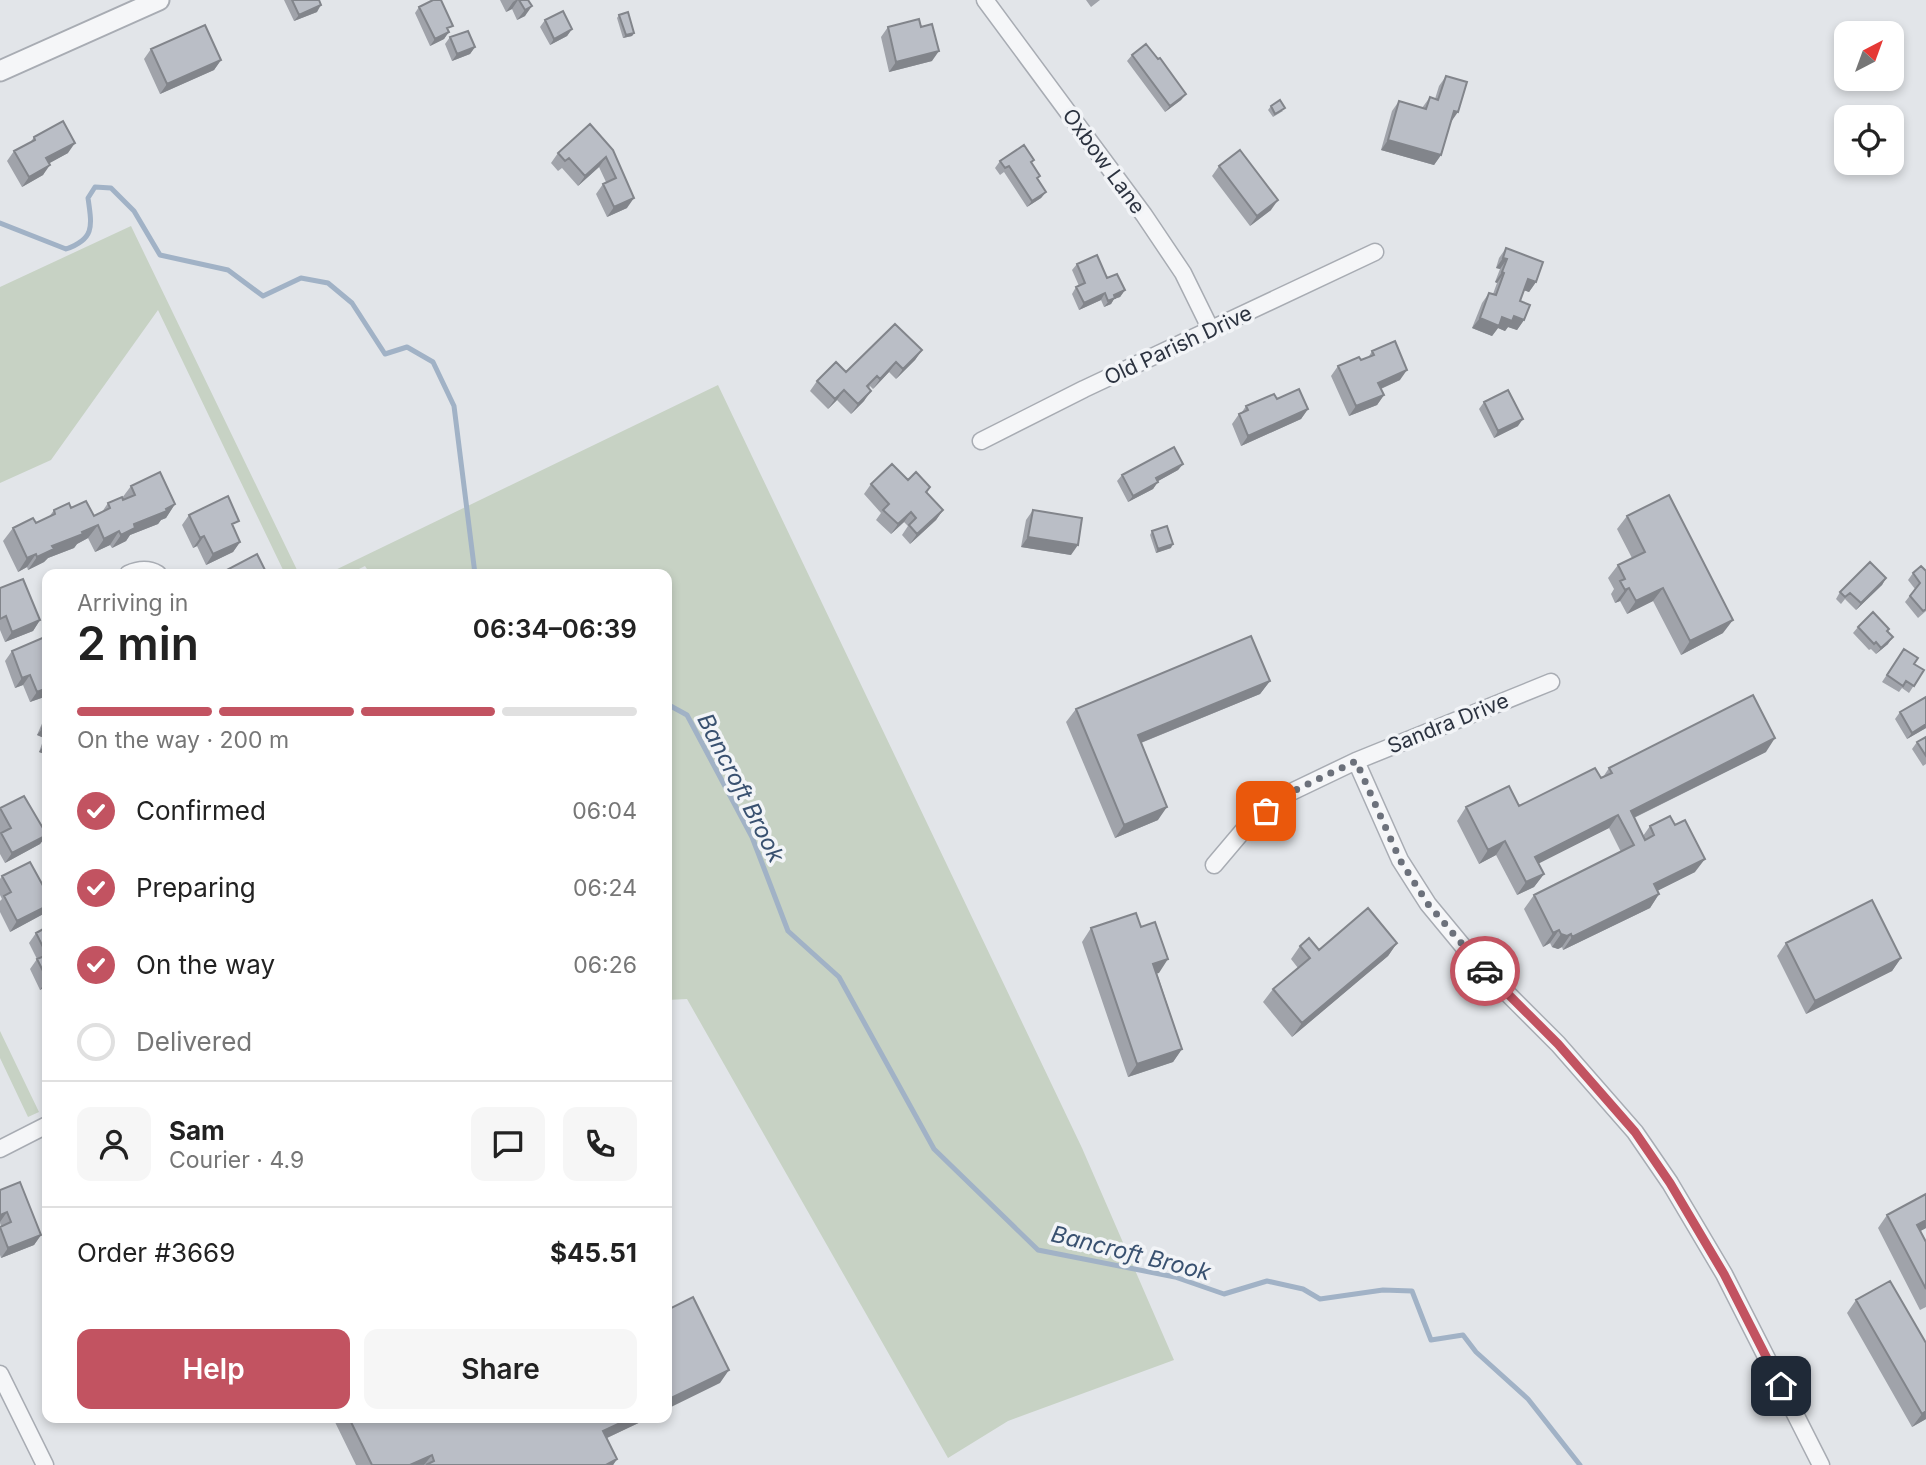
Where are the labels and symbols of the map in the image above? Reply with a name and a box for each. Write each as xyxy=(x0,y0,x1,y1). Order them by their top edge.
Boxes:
north arrow xyxy=(1834,21,1904,91)
street label: Oxbow Lane xyxy=(1057,103,1151,219)
street label: Old Parish Drive xyxy=(1100,300,1256,390)
street label: Sandra Drive xyxy=(1384,687,1512,759)
water label: Bancroft Brook xyxy=(691,709,791,867)
pin xyxy=(1236,781,1296,841)
courier xyxy=(1450,936,1520,1006)
water label: Bancroft Brook xyxy=(1048,1220,1214,1286)
pin xyxy=(1751,1356,1811,1416)

